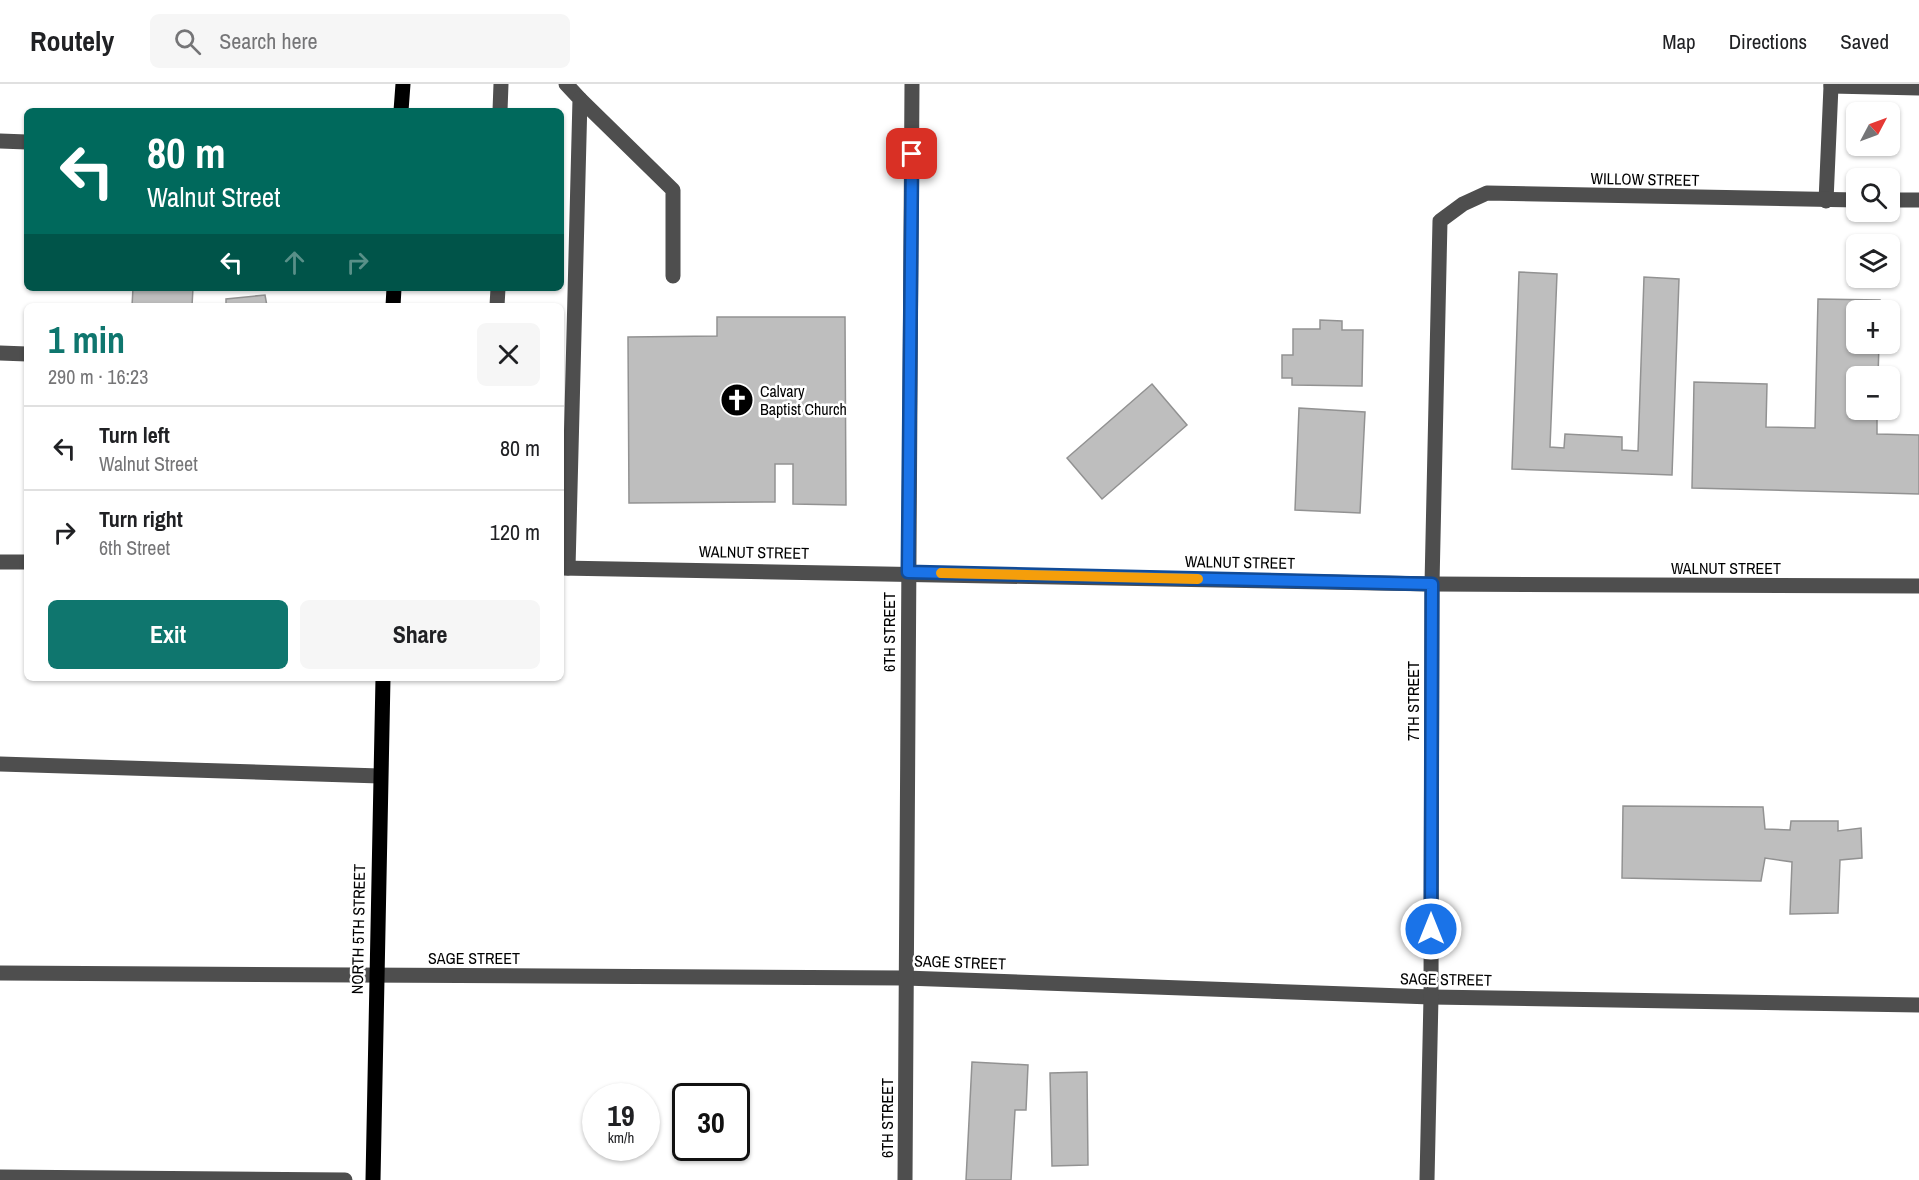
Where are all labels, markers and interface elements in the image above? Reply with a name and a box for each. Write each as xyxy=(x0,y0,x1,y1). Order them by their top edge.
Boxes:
search box xyxy=(150,14,570,68)
text: Routely xyxy=(30,22,114,60)
icon: search xyxy=(171,25,204,58)
text: Search here xyxy=(219,26,317,56)
text: Map xyxy=(1662,27,1696,56)
text: Directions xyxy=(1729,27,1807,56)
text: Saved xyxy=(1840,27,1889,56)
north arrow xyxy=(1846,102,1900,156)
map controls xyxy=(1846,102,1900,420)
text: 80 m xyxy=(147,125,226,181)
pin xyxy=(886,128,937,179)
icon: left xyxy=(48,132,126,210)
icon: arrive xyxy=(895,137,928,170)
street label: WILLOW STREET xyxy=(1591,167,1699,191)
button: search xyxy=(1846,168,1900,222)
text: Walnut Street xyxy=(147,179,280,215)
button: layers xyxy=(1846,234,1900,288)
icon: left xyxy=(215,246,248,279)
icon: ahead xyxy=(278,246,311,279)
icon: right xyxy=(341,246,374,279)
button: + xyxy=(1846,300,1900,354)
text: 1 min xyxy=(48,316,125,364)
button: close xyxy=(477,323,540,386)
text: 290 m · 16:23 xyxy=(48,363,148,390)
button: − xyxy=(1846,366,1900,420)
place label: Calvary Baptist Church xyxy=(760,380,847,420)
church icon: Calvary Baptist Church xyxy=(719,382,755,418)
text: Turn left xyxy=(99,420,170,450)
icon: left xyxy=(48,432,81,465)
text: 80 m xyxy=(500,433,540,463)
text: Walnut Street xyxy=(99,450,198,477)
text: Turn right xyxy=(99,504,183,534)
icon: right xyxy=(48,516,81,549)
text: 120 m xyxy=(490,517,540,547)
text: 6th Street xyxy=(99,534,170,561)
street label: WALNUT STREET xyxy=(699,540,809,564)
street label: WALNUT STREET xyxy=(1185,550,1295,574)
street label: WALNUT STREET xyxy=(1671,557,1781,579)
street label: 6TH STREET xyxy=(878,592,900,672)
button: Exit xyxy=(48,600,288,669)
button: Share xyxy=(300,600,540,669)
street label: 7TH STREET xyxy=(1402,661,1424,741)
street label: NORTH 5TH STREET xyxy=(346,864,370,994)
position arrow xyxy=(1399,897,1463,961)
street label: SAGE STREET xyxy=(428,947,520,969)
street label: SAGE STREET xyxy=(914,949,1006,975)
street label: SAGE STREET xyxy=(1400,967,1492,991)
street label: 6TH STREET xyxy=(876,1078,898,1158)
speed limit sign: 30 xyxy=(672,1083,750,1161)
text: 19 xyxy=(607,1095,635,1135)
text: km/h xyxy=(608,1127,634,1148)

